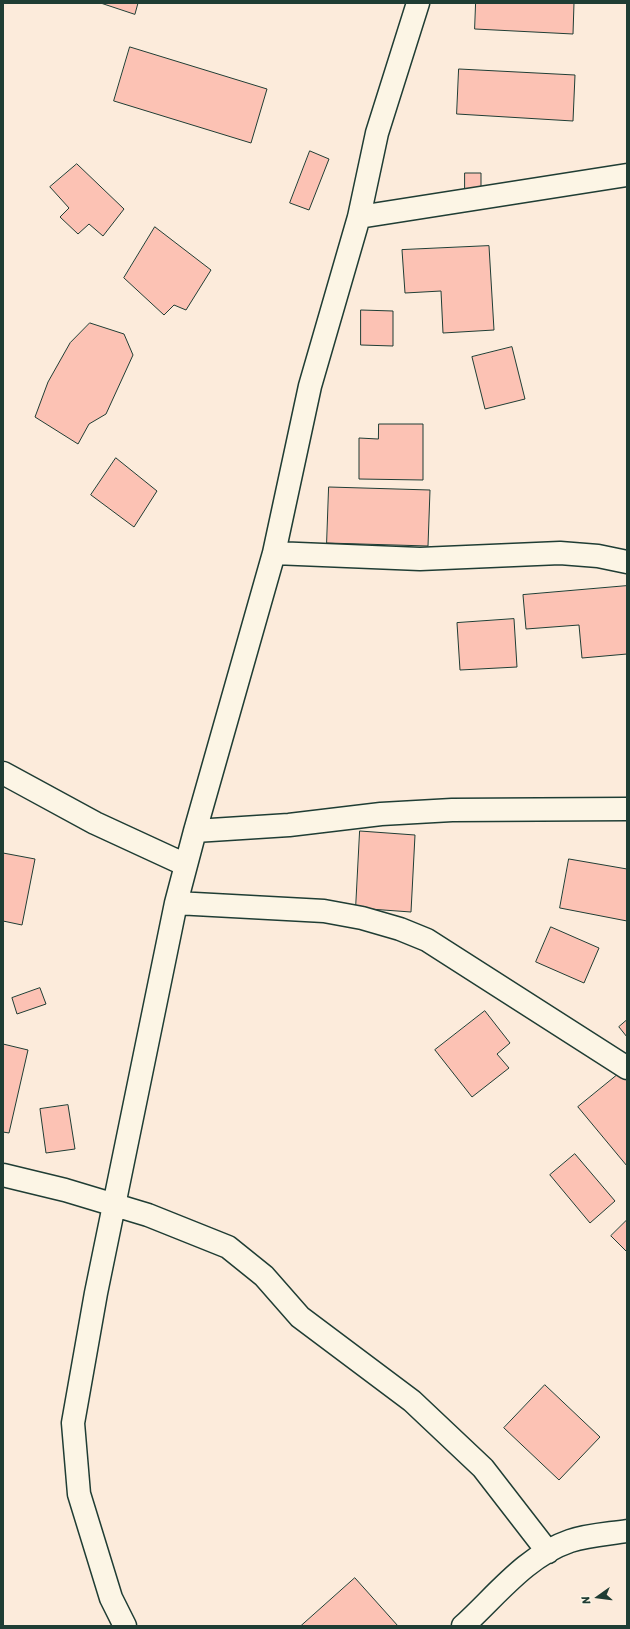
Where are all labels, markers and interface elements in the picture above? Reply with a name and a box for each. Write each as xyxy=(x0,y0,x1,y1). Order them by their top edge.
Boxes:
north arrow xyxy=(578,1577,618,1617)
text: N xyxy=(576,1594,596,1606)

